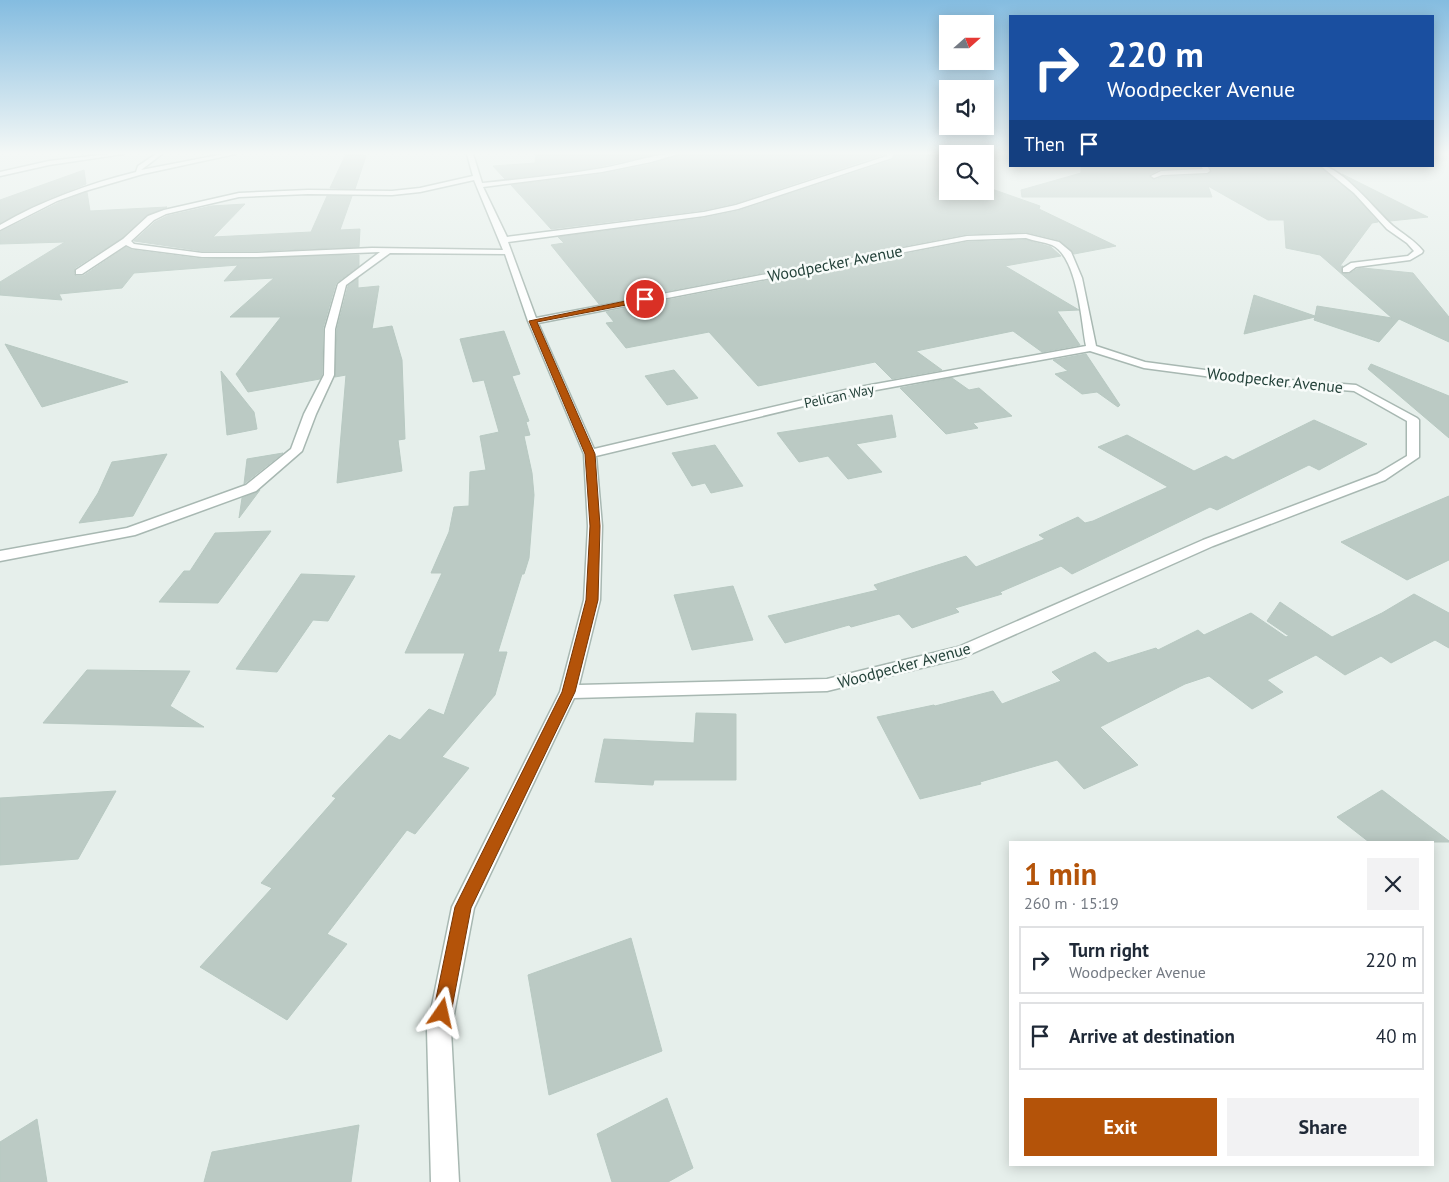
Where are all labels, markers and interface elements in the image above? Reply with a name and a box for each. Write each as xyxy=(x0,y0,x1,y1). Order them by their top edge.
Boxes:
north arrow xyxy=(939,15,994,70)
map controls xyxy=(939,15,994,200)
text: 220 m xyxy=(1107,31,1204,77)
icon: right xyxy=(1024,35,1089,100)
text: Woodpecker Avenue xyxy=(1107,75,1295,103)
button: sound xyxy=(939,80,994,135)
icon: arrive xyxy=(1075,130,1103,158)
text: Then xyxy=(1024,132,1065,156)
button: search xyxy=(939,145,994,200)
street label: Woodpecker Avenue xyxy=(766,240,904,286)
pin xyxy=(624,278,666,320)
icon: arrive xyxy=(631,285,659,313)
street label: Woodpecker Avenue xyxy=(1206,363,1344,397)
street label: Pelican Way xyxy=(802,380,876,412)
street label: Woodpecker Avenue xyxy=(835,638,973,692)
text: 1 min xyxy=(1024,854,1097,893)
button: close xyxy=(1367,858,1419,910)
text: 260 m · 15:19 xyxy=(1024,893,1119,913)
text: Turn right xyxy=(1069,938,1149,962)
icon: right xyxy=(1026,946,1054,974)
text: 220 m xyxy=(1365,948,1417,972)
text: Woodpecker Avenue xyxy=(1069,962,1206,982)
position arrow xyxy=(415,986,467,1038)
icon: arrive xyxy=(1026,1022,1054,1050)
text: Arrive at destination xyxy=(1069,1024,1235,1048)
text: 40 m xyxy=(1376,1024,1417,1048)
button: Exit xyxy=(1024,1098,1217,1156)
button: Share xyxy=(1227,1098,1419,1156)

